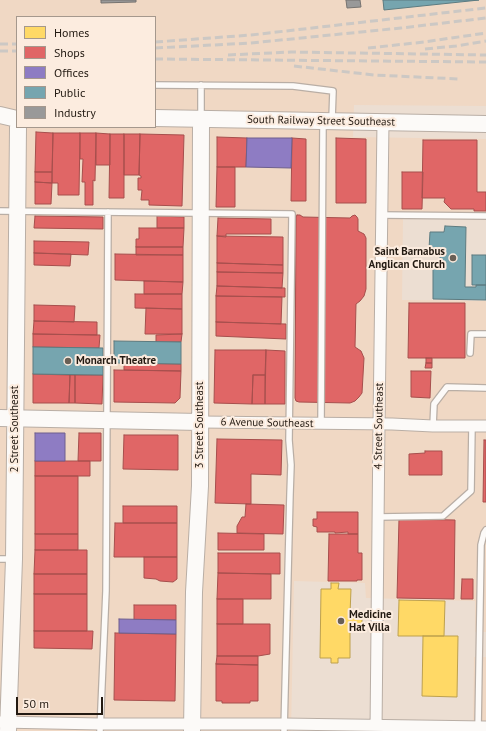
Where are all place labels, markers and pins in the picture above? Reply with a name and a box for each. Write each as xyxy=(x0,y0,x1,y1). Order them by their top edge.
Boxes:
place label: Saint Barnabus Anglican Church xyxy=(369,245,445,271)
marker: Saint Barnabus Anglican Church xyxy=(448,253,458,263)
place label: Monarch Theatre xyxy=(76,354,156,368)
marker: Monarch Theatre xyxy=(63,356,73,366)
place label: Medicine Hat Villa xyxy=(349,608,392,634)
marker: Medicine Hat Villa xyxy=(336,616,346,626)

